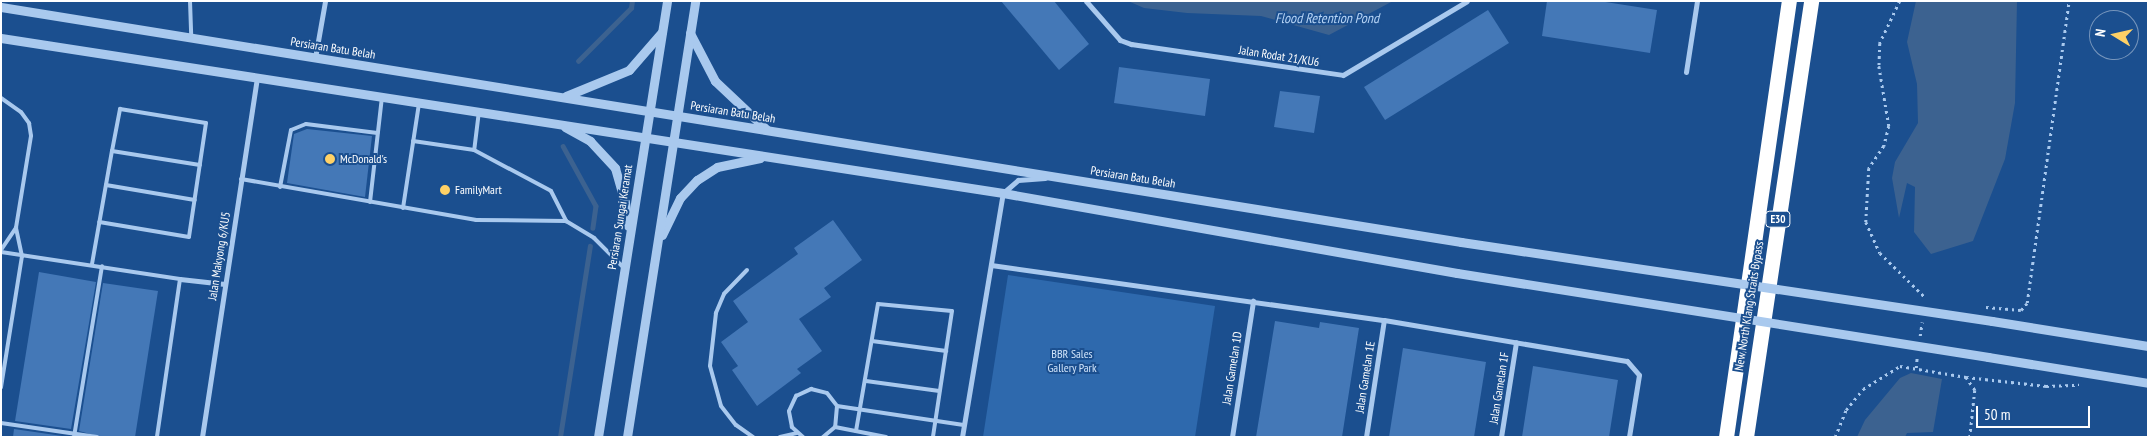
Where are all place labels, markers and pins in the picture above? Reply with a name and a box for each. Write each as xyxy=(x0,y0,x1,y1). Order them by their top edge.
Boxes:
place label: McDonald's xyxy=(340,152,387,166)
marker: McDonald's xyxy=(324,153,336,165)
place label: FamilyMart xyxy=(455,183,502,197)
marker: FamilyMart xyxy=(439,184,451,196)

